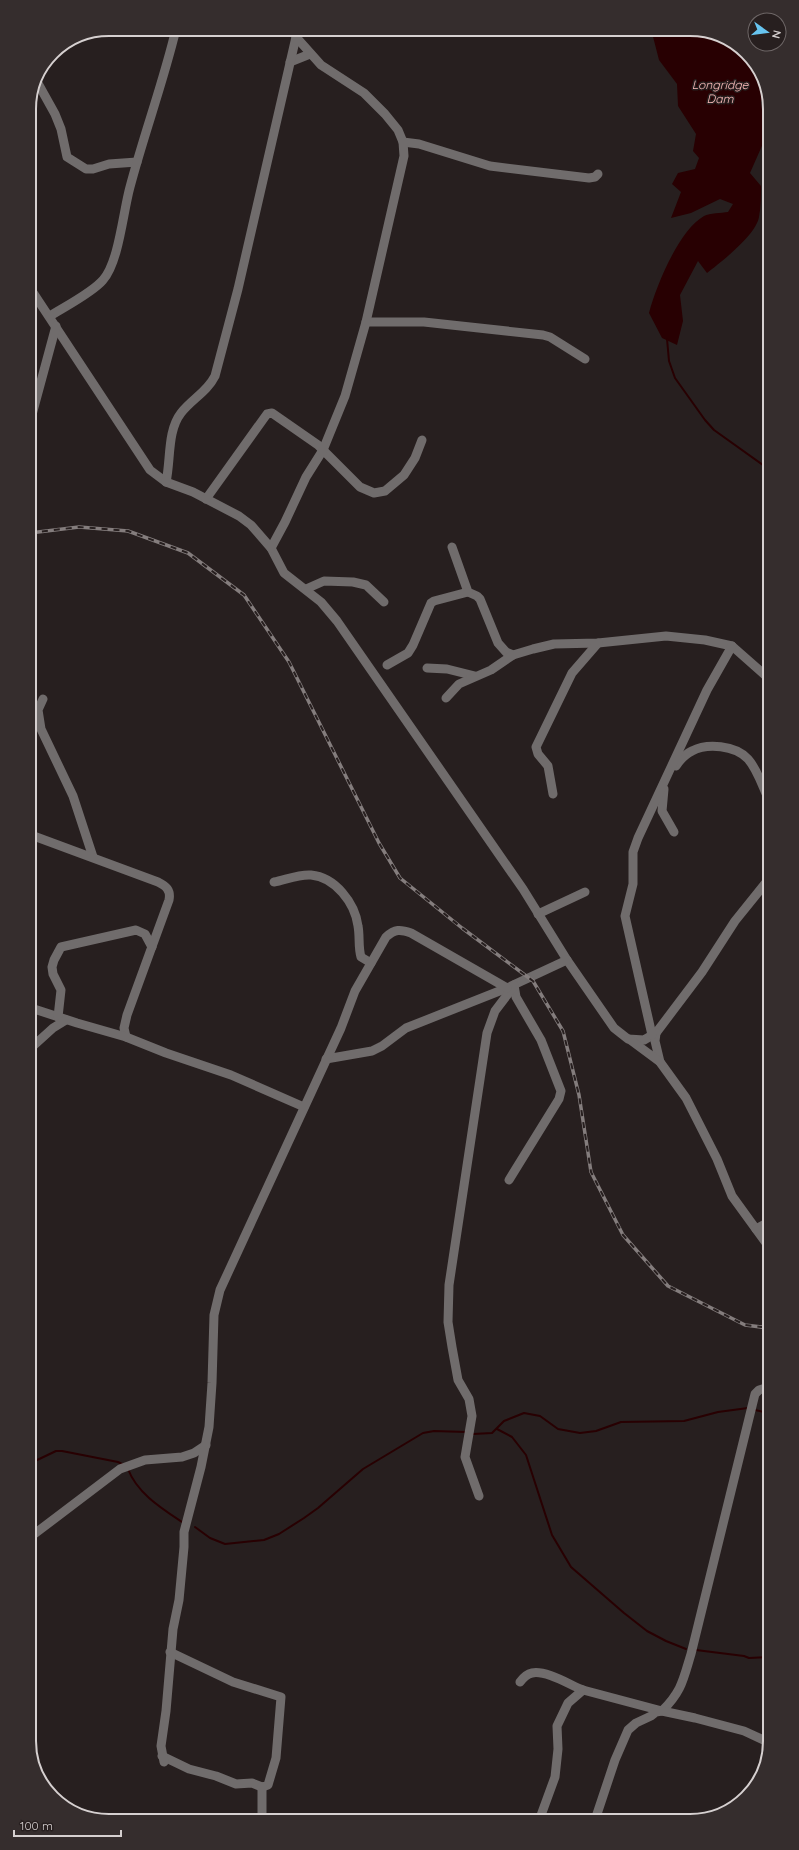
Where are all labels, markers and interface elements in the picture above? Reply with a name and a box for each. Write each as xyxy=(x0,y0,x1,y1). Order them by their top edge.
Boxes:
north arrow xyxy=(747,12,787,52)
text: N xyxy=(769,29,784,40)
water label: Longridge Dam xyxy=(692,77,749,106)
scale bar xyxy=(14,1812,121,1838)
text: 100 m xyxy=(20,1818,53,1833)

